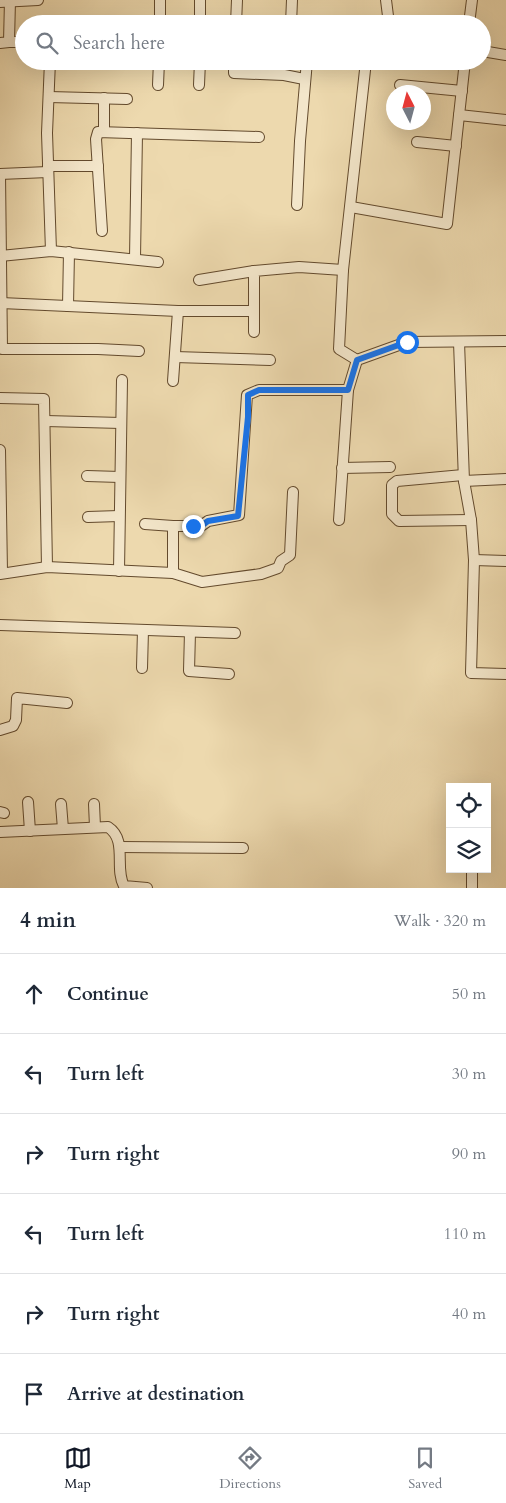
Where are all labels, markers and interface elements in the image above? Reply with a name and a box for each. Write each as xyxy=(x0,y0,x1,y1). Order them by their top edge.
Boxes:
search box xyxy=(15,15,491,70)
icon: search xyxy=(33,29,61,57)
text: Search here xyxy=(73,30,165,56)
north arrow xyxy=(386,85,431,130)
route start xyxy=(396,331,419,354)
route end xyxy=(182,515,205,538)
map controls xyxy=(446,783,491,873)
button: locate xyxy=(446,783,491,828)
button: layers xyxy=(446,828,491,873)
text: 4 min xyxy=(20,906,76,935)
text: Walk · 320 m xyxy=(394,910,486,932)
icon: ahead xyxy=(20,980,48,1008)
text: Continue xyxy=(67,981,149,1007)
text: 50 m xyxy=(452,983,486,1005)
icon: left xyxy=(20,1060,48,1088)
text: Turn left xyxy=(67,1061,144,1087)
text: 30 m xyxy=(452,1063,486,1085)
icon: right xyxy=(20,1140,48,1168)
text: Turn right xyxy=(67,1141,159,1167)
text: 90 m xyxy=(452,1143,486,1165)
icon: left xyxy=(20,1220,48,1248)
text: Turn left xyxy=(67,1221,144,1247)
text: 110 m xyxy=(444,1223,486,1245)
icon: right xyxy=(20,1300,48,1328)
text: Turn right xyxy=(67,1301,159,1327)
text: 40 m xyxy=(452,1303,486,1325)
icon: arrive xyxy=(20,1380,48,1408)
text: Arrive at destination xyxy=(67,1381,244,1407)
tab: Map xyxy=(64,1444,92,1493)
tab: Directions xyxy=(219,1444,281,1493)
tab: Saved xyxy=(408,1444,442,1493)

